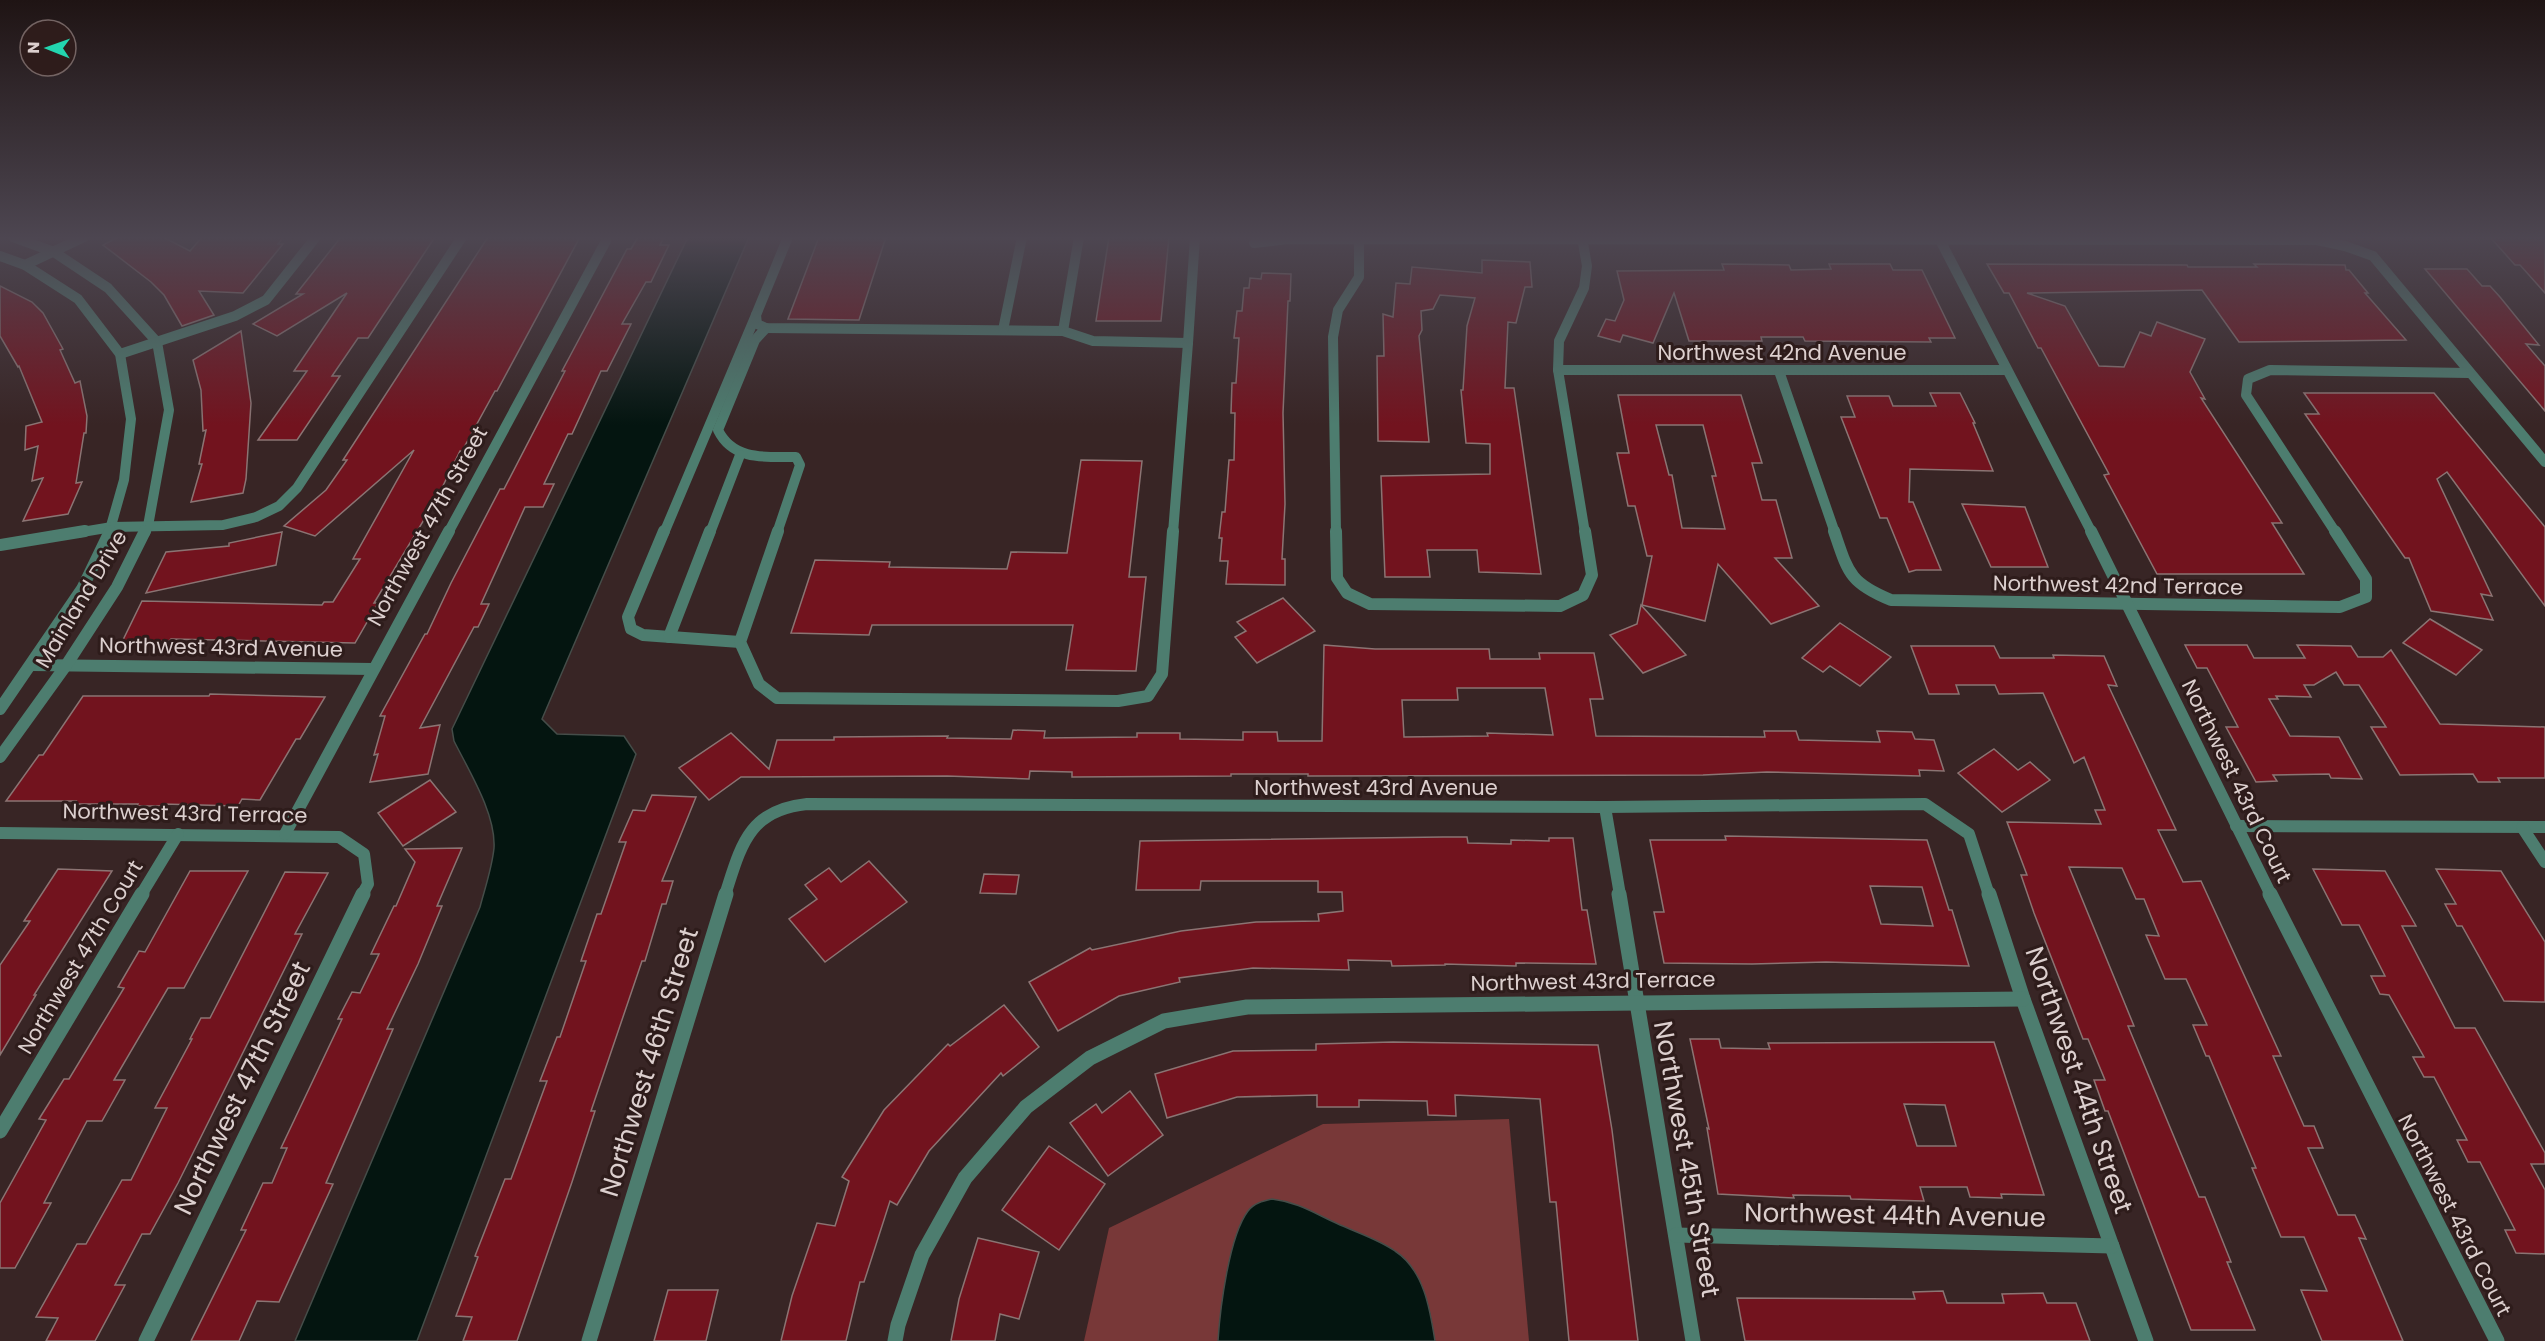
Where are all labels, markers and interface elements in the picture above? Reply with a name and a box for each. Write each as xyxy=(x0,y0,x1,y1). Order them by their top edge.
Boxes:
north arrow xyxy=(18,18,78,78)
text: N xyxy=(22,42,45,54)
street label: Northwest 42nd Avenue xyxy=(1658,338,1906,367)
street label: Northwest 47th Street xyxy=(360,421,494,631)
street label: Mainland Drive xyxy=(28,525,134,673)
street label: Northwest 42nd Terrace xyxy=(1993,568,2243,602)
street label: Northwest 43rd Avenue xyxy=(99,630,343,664)
street label: Northwest 43rd Court xyxy=(2175,674,2299,888)
street label: Northwest 43rd Avenue xyxy=(1254,773,1498,802)
street label: Northwest 43rd Terrace xyxy=(62,796,308,830)
street label: Northwest 47th Court xyxy=(11,855,149,1059)
street label: Northwest 46th Street xyxy=(591,923,707,1201)
street label: Northwest 44th Street xyxy=(2016,942,2142,1218)
street label: Northwest 47th Street xyxy=(165,955,319,1221)
street label: Northwest 43rd Terrace xyxy=(1470,964,1716,998)
street label: Northwest 45th Street xyxy=(1645,1018,1729,1300)
street label: Northwest 43rd Court xyxy=(2391,1109,2519,1321)
street label: Northwest 44th Avenue xyxy=(1744,1194,2046,1236)

